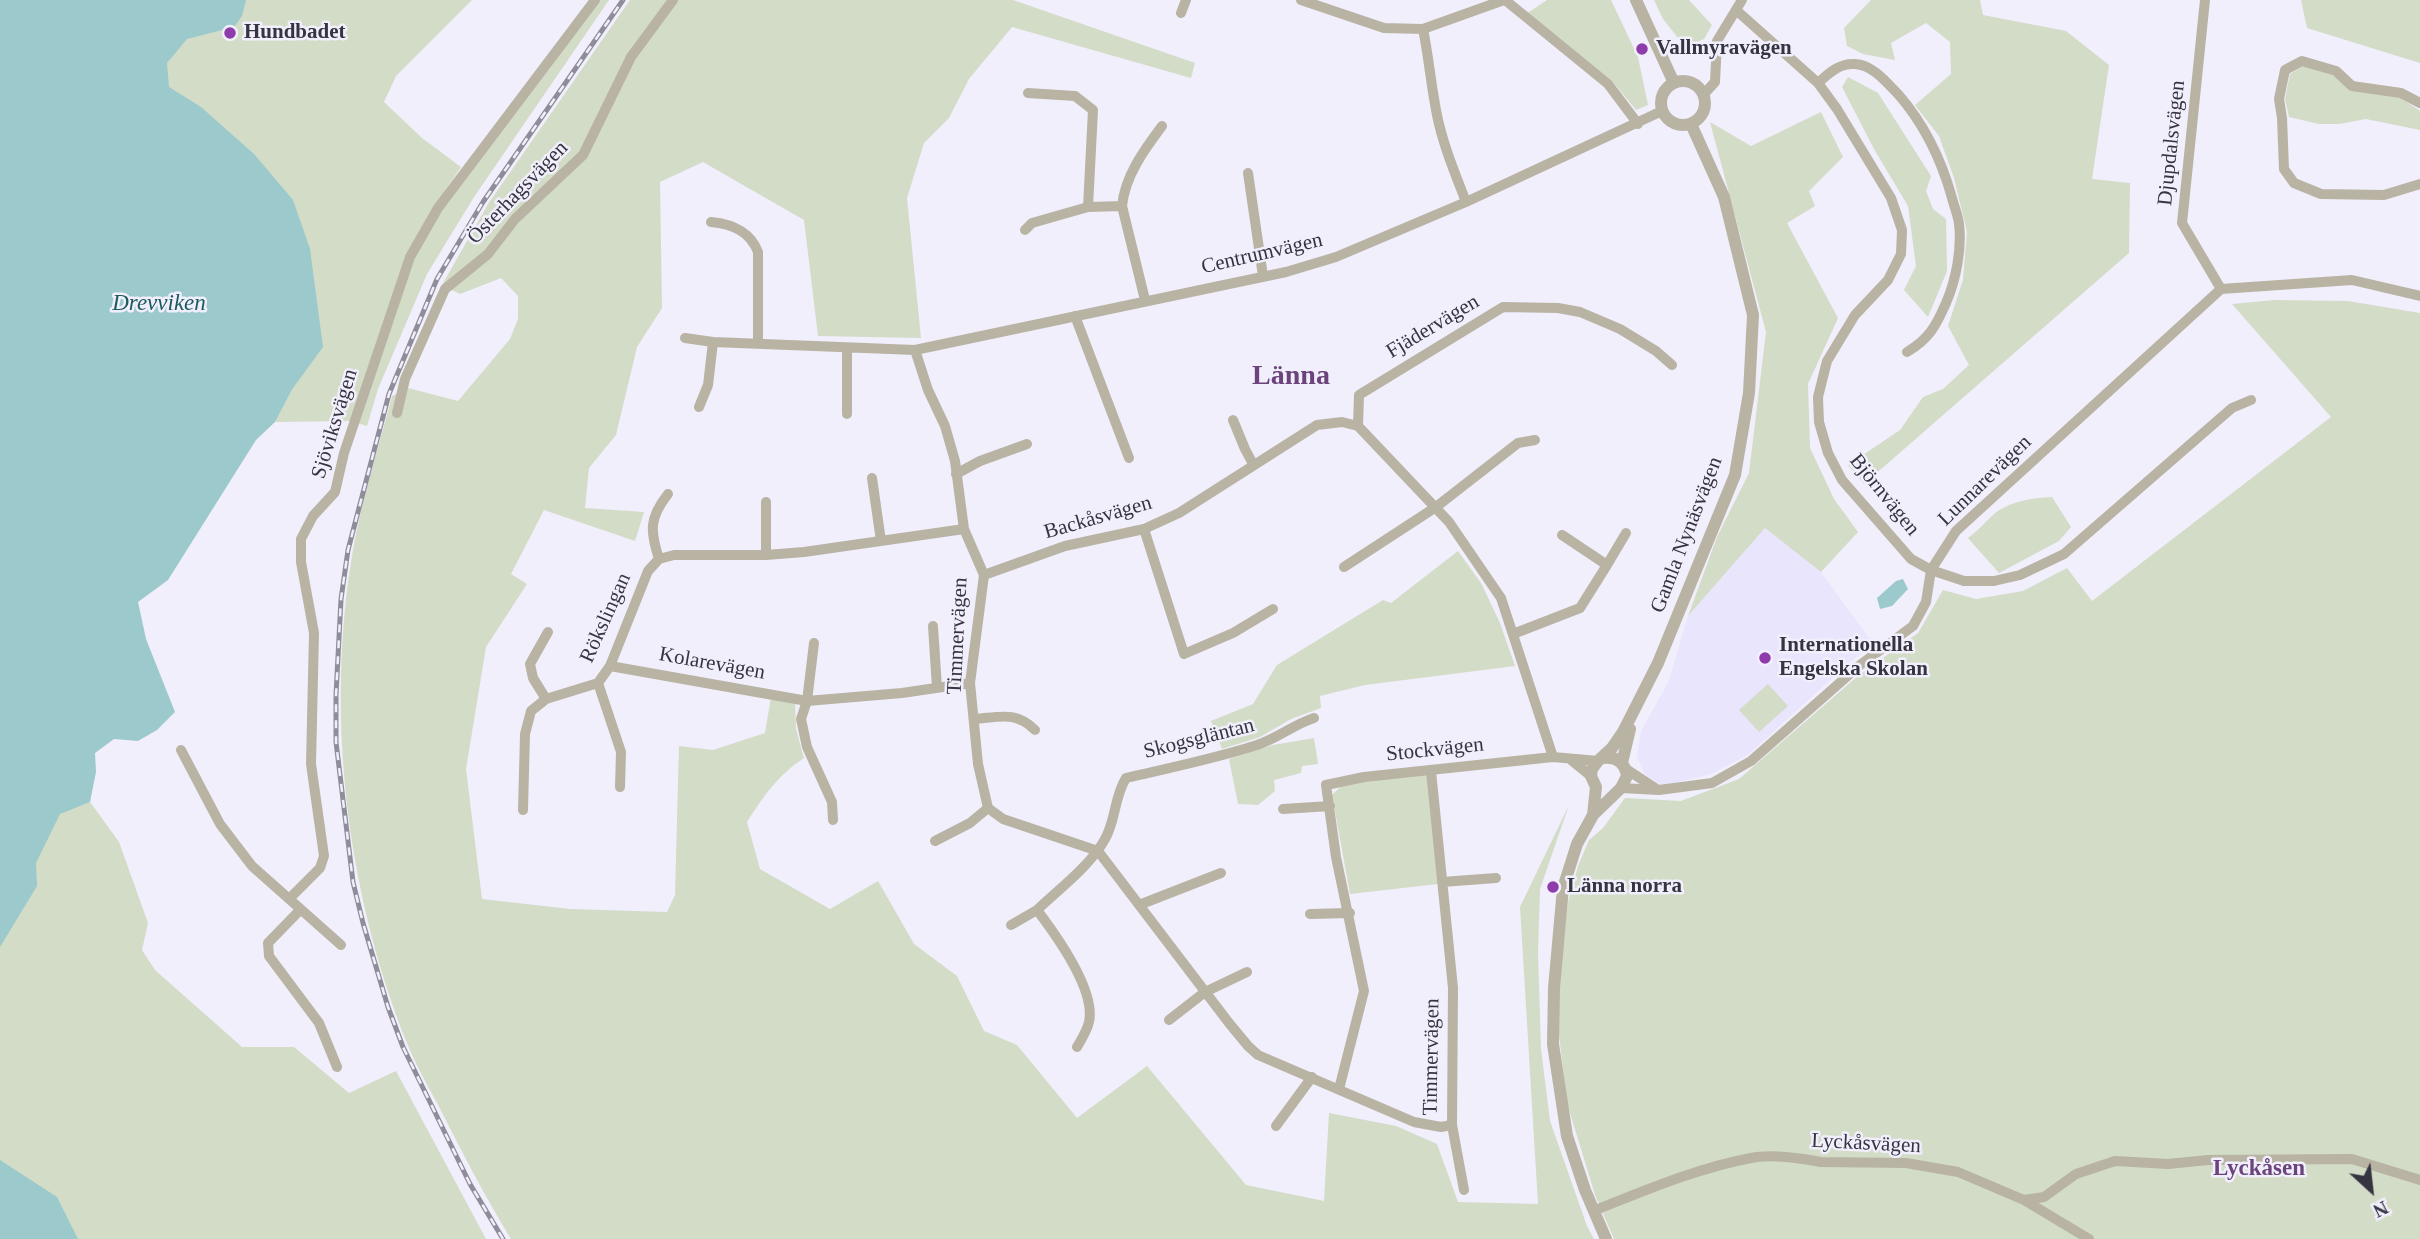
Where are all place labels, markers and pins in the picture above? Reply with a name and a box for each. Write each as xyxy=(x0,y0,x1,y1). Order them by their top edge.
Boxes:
place label: Hundbadet xyxy=(244,20,346,46)
marker: Hundbadet xyxy=(222,25,238,41)
place label: Vallmyravägen xyxy=(1656,36,1792,62)
marker: Vallmyravägen xyxy=(1634,41,1650,57)
place label: Internationella Engelska Skolan xyxy=(1779,633,1928,683)
marker: Internationella Engelska Skolan xyxy=(1757,650,1773,666)
place label: Länna norra xyxy=(1567,874,1682,900)
marker: Länna norra xyxy=(1545,879,1561,895)

